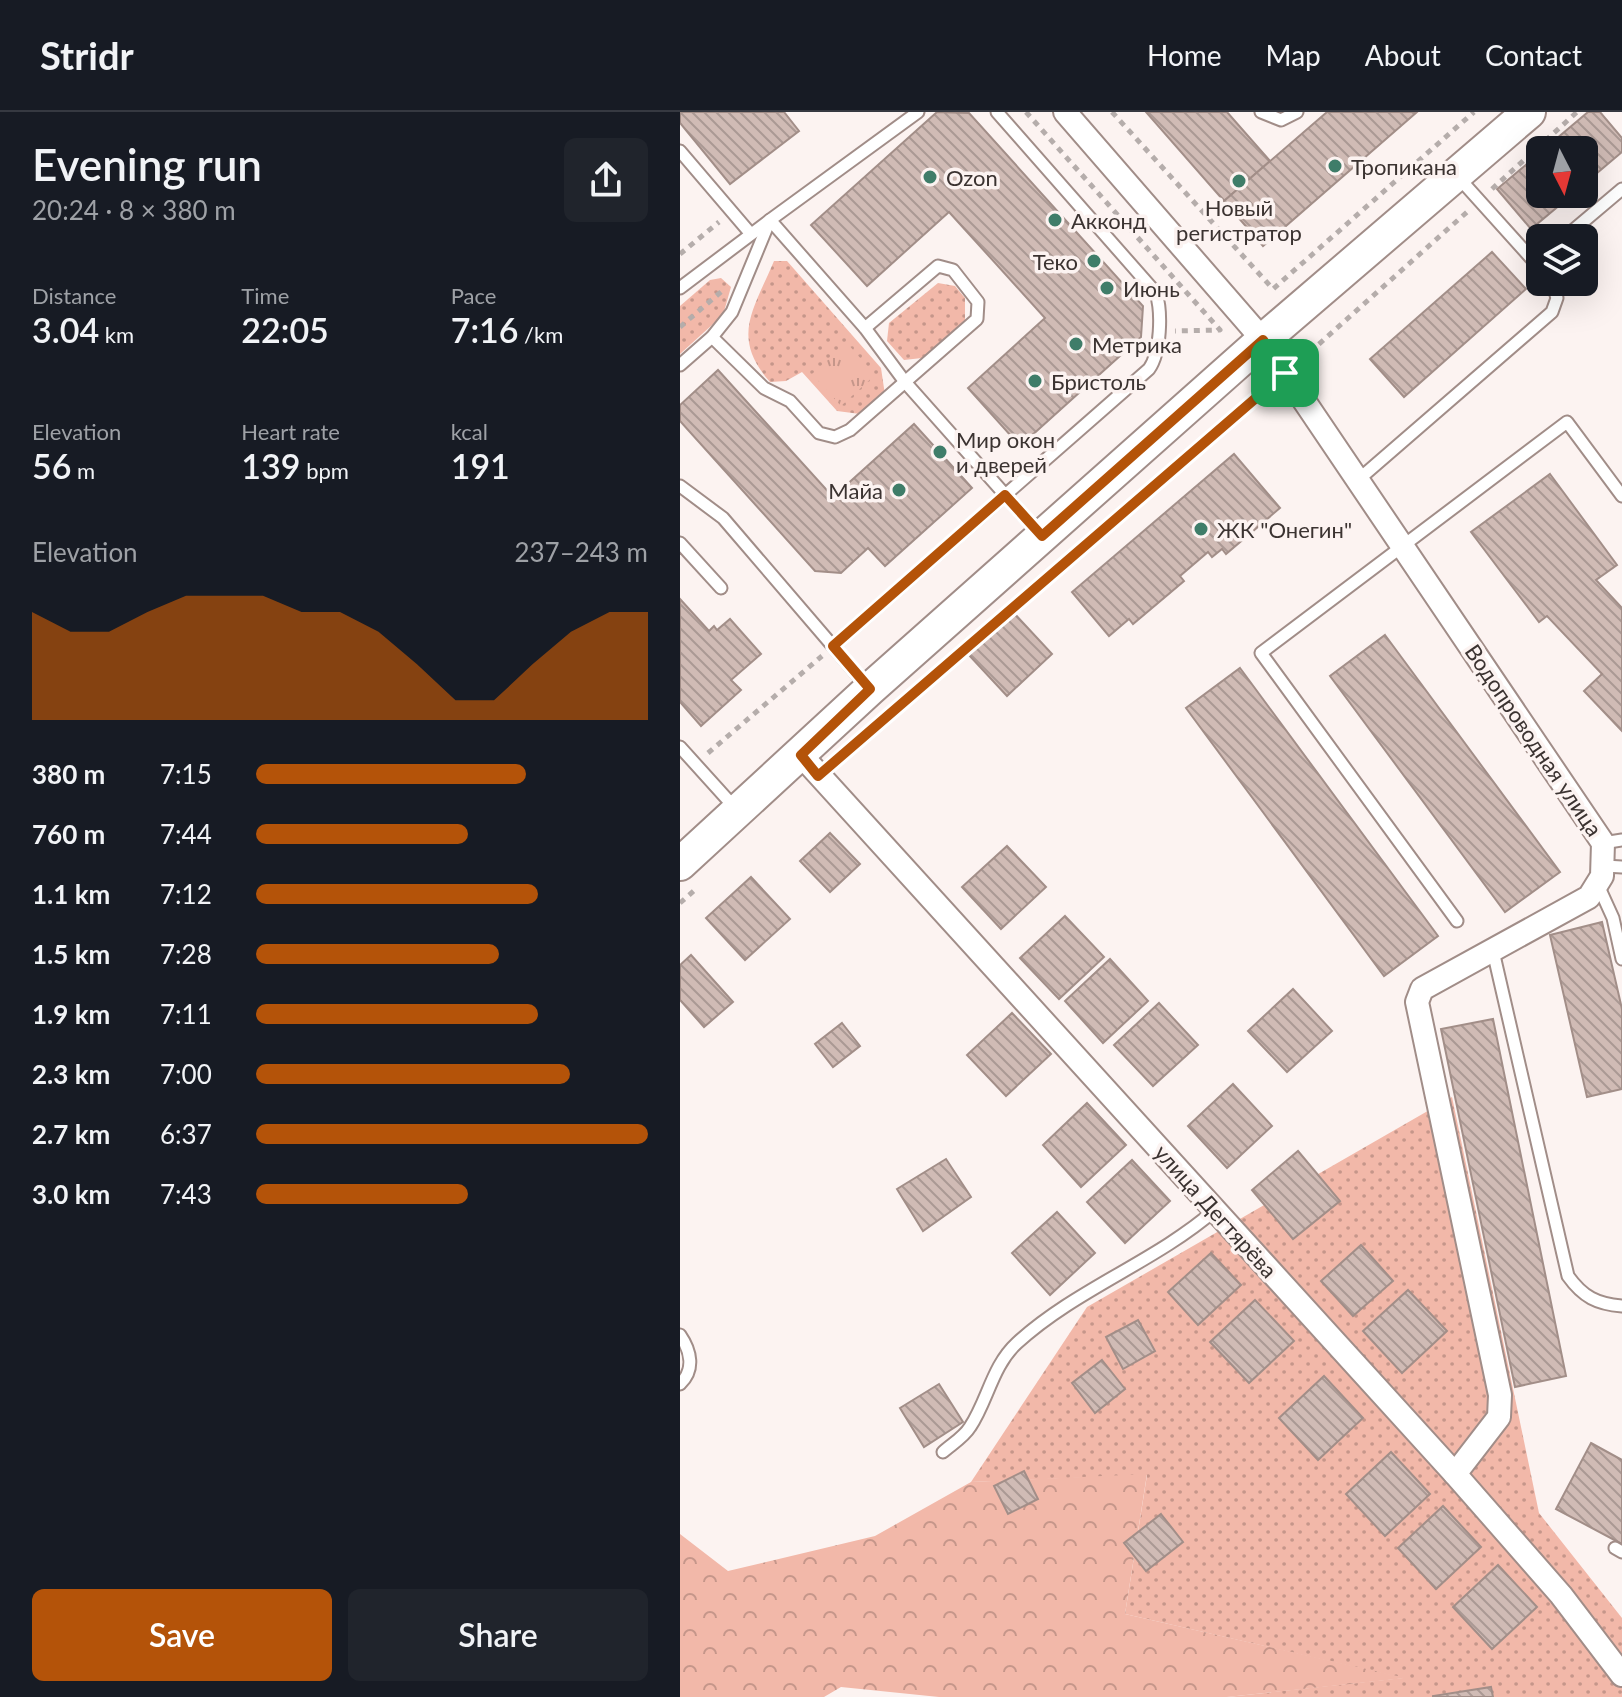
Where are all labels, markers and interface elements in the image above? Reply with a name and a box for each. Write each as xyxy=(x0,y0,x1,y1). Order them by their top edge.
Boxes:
text: Stridr xyxy=(40,32,134,78)
text: Home xyxy=(1147,38,1222,72)
text: Map xyxy=(1266,38,1321,72)
text: About xyxy=(1365,38,1441,72)
text: Contact xyxy=(1485,38,1582,72)
north arrow xyxy=(1526,136,1598,208)
map controls xyxy=(1526,136,1598,296)
text: Evening run xyxy=(32,138,262,190)
button: share xyxy=(564,138,648,222)
place label: Тропикана xyxy=(1351,153,1457,180)
marker: Тропикана xyxy=(1326,157,1344,175)
place label: Ozon xyxy=(946,164,998,191)
marker: Ozon xyxy=(921,168,939,186)
marker: Новый регистратор xyxy=(1230,172,1248,190)
text: 20:24 · 8 × 380 m xyxy=(32,194,236,226)
place label: Новый регистратор xyxy=(1176,194,1302,246)
place label: Акконд xyxy=(1071,207,1147,234)
marker: Акконд xyxy=(1046,211,1064,229)
button: layers xyxy=(1526,224,1598,296)
place label: Теко xyxy=(1033,248,1078,275)
marker: Теко xyxy=(1085,252,1103,270)
place label: Июнь xyxy=(1123,275,1180,302)
marker: Июнь xyxy=(1098,279,1116,297)
text: Distance xyxy=(32,282,116,309)
text: Time xyxy=(241,282,289,309)
text: Pace xyxy=(451,282,496,309)
text: 3.04 xyxy=(32,309,99,350)
text: 22:05 xyxy=(241,309,329,350)
text: 7:16 xyxy=(451,309,518,350)
text: km xyxy=(99,321,134,348)
text: /km xyxy=(518,321,563,348)
place label: Метрика xyxy=(1092,331,1182,358)
marker: Метрика xyxy=(1067,335,1085,353)
pin xyxy=(1251,339,1319,407)
icon: arrive xyxy=(1263,351,1307,395)
place label: Бристоль xyxy=(1051,368,1146,395)
marker: Бристоль xyxy=(1026,372,1044,390)
text: Elevation xyxy=(32,418,121,445)
text: Heart rate xyxy=(241,418,340,445)
text: kcal xyxy=(451,418,488,445)
place label: Мир окон и дверей xyxy=(956,426,1055,478)
marker: Мир окон и дверей xyxy=(931,443,949,461)
text: 56 xyxy=(32,445,71,486)
text: 139 xyxy=(241,445,301,486)
text: 191 xyxy=(451,445,510,486)
text: m xyxy=(71,457,95,484)
text: bpm xyxy=(301,457,349,484)
place label: Майа xyxy=(828,477,883,504)
marker: Майа xyxy=(890,481,908,499)
place label: ЖК "Онегин" xyxy=(1217,516,1352,543)
marker: ЖК "Онегин" xyxy=(1192,520,1210,538)
text: Elevation xyxy=(32,536,138,568)
text: 237–243 m xyxy=(514,536,648,568)
street label: Водопроводная улица xyxy=(1460,639,1608,841)
text: 380 m xyxy=(32,758,105,790)
text: 7:15 xyxy=(160,758,212,790)
text: 760 m xyxy=(32,818,105,850)
text: 7:44 xyxy=(160,818,212,850)
text: 1.1 km xyxy=(32,878,110,910)
text: 7:12 xyxy=(160,878,212,910)
text: 1.5 km xyxy=(32,938,110,970)
text: 7:28 xyxy=(160,938,212,970)
text: 1.9 km xyxy=(32,998,110,1030)
text: 7:11 xyxy=(160,998,212,1030)
text: 2.3 km xyxy=(32,1058,110,1090)
text: 7:00 xyxy=(160,1058,212,1090)
text: 2.7 km xyxy=(32,1118,110,1150)
text: 6:37 xyxy=(160,1118,212,1150)
street label: улица Дегтярёва xyxy=(1149,1139,1283,1283)
text: 3.0 km xyxy=(32,1178,110,1210)
text: 7:43 xyxy=(160,1178,212,1210)
button: Save xyxy=(32,1589,332,1681)
button: Share xyxy=(348,1589,648,1681)

